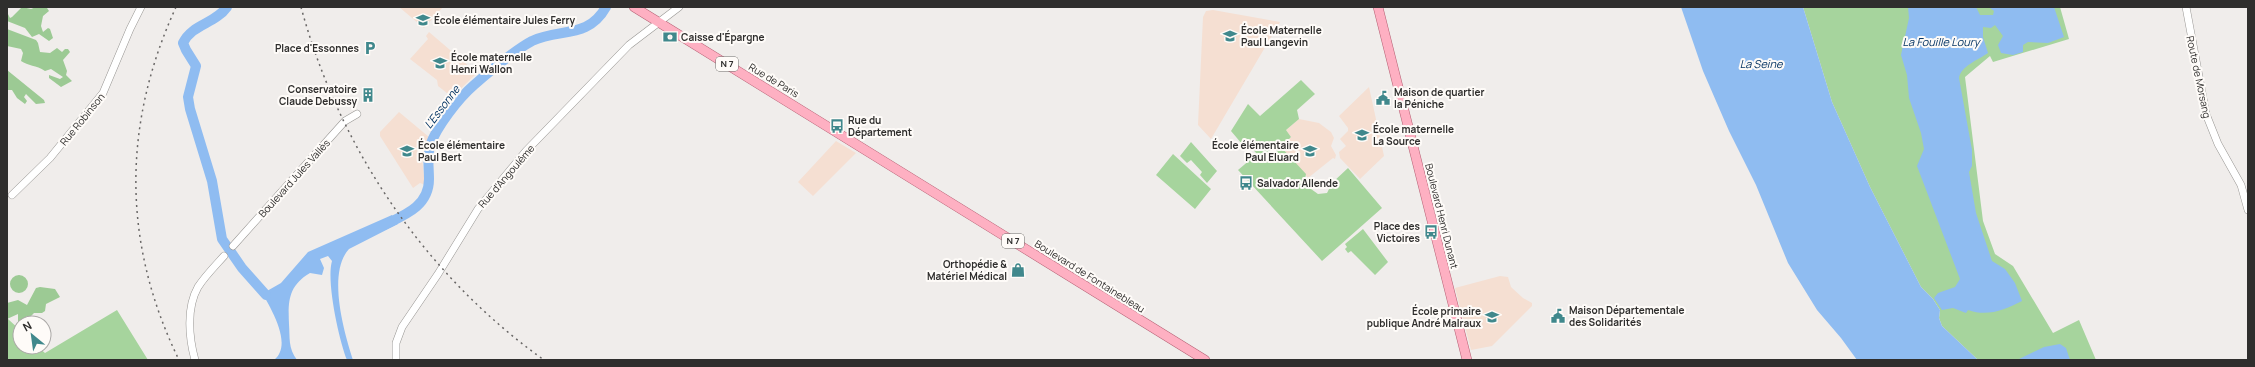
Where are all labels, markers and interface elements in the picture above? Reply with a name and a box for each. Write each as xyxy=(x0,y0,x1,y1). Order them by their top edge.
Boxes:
school or university icon: École élémentaire Jules Ferry xyxy=(415,12,431,28)
place label: École élémentaire Jules Ferry xyxy=(434,13,575,27)
place label: École Maternelle Paul Langevin xyxy=(1241,23,1322,49)
school or university icon: École Maternelle Paul Langevin xyxy=(1222,28,1238,44)
bank icon: Caisse d'Épargne xyxy=(662,29,678,45)
place label: Caisse d'Épargne xyxy=(681,30,765,44)
water label: La Fouille Loury xyxy=(1902,34,1982,49)
street label: Route de Morsang xyxy=(2183,34,2215,120)
parking icon: Place d'Essonnes xyxy=(362,40,378,56)
place label: Place d'Essonnes xyxy=(275,41,360,55)
place label: École maternelle Henri Wallon xyxy=(451,50,532,76)
school or university icon: École maternelle Henri Wallon xyxy=(432,55,448,71)
water label: La Seine xyxy=(1740,56,1783,71)
road number: N 7 xyxy=(716,57,738,71)
street label: Rue de Paris xyxy=(746,59,802,101)
place label: Conservatoire Claude Debussy xyxy=(279,82,357,108)
water label: L'Essonne xyxy=(420,82,463,131)
place label: Maison de quartier la Péniche xyxy=(1394,85,1484,111)
building icon: Conservatoire Claude Debussy xyxy=(360,87,376,103)
street label: Rue Robinson xyxy=(57,90,107,148)
public building icon: Maison de quartier la Péniche xyxy=(1375,90,1391,106)
place label: Rue du Département xyxy=(848,113,912,139)
bus stop icon: Rue du Département xyxy=(829,118,845,134)
place label: École maternelle La Source xyxy=(1373,122,1454,148)
school or university icon: École maternelle La Source xyxy=(1354,127,1370,143)
street label: Boulevard Jules Vallès xyxy=(255,136,333,220)
place label: École élémentaire Paul Bert xyxy=(418,138,505,164)
place label: École élémentaire Paul Eluard xyxy=(1212,138,1299,164)
street label: Rue d'Angoulême xyxy=(475,141,537,211)
school or university icon: École élémentaire Paul Bert xyxy=(399,143,415,159)
school or university icon: École élémentaire Paul Eluard xyxy=(1302,143,1318,159)
street label: Boulevard Henri Dunant xyxy=(1422,162,1462,270)
bus stop icon: Salvador Allende xyxy=(1238,175,1254,191)
place label: Salvador Allende xyxy=(1257,176,1338,190)
place label: Place des Victoires xyxy=(1374,219,1421,245)
bus stop icon: Place des Victoires xyxy=(1423,224,1439,240)
road number: N 7 xyxy=(1002,234,1024,248)
street label: Boulevard de Fontainebleau xyxy=(1032,236,1148,316)
place label: Orthopédie & Matériel Médical xyxy=(927,257,1007,283)
shop icon: Orthopédie & Matériel Médical xyxy=(1010,262,1026,278)
place label: Maison Départementale des Solidarités xyxy=(1569,303,1685,329)
place label: École primaire publique André Malraux xyxy=(1367,304,1481,330)
public building icon: Maison Départementale des Solidarités xyxy=(1550,308,1566,324)
school or university icon: École primaire publique André Malraux xyxy=(1484,309,1500,325)
north arrow xyxy=(12,315,52,355)
text: N xyxy=(20,317,34,334)

